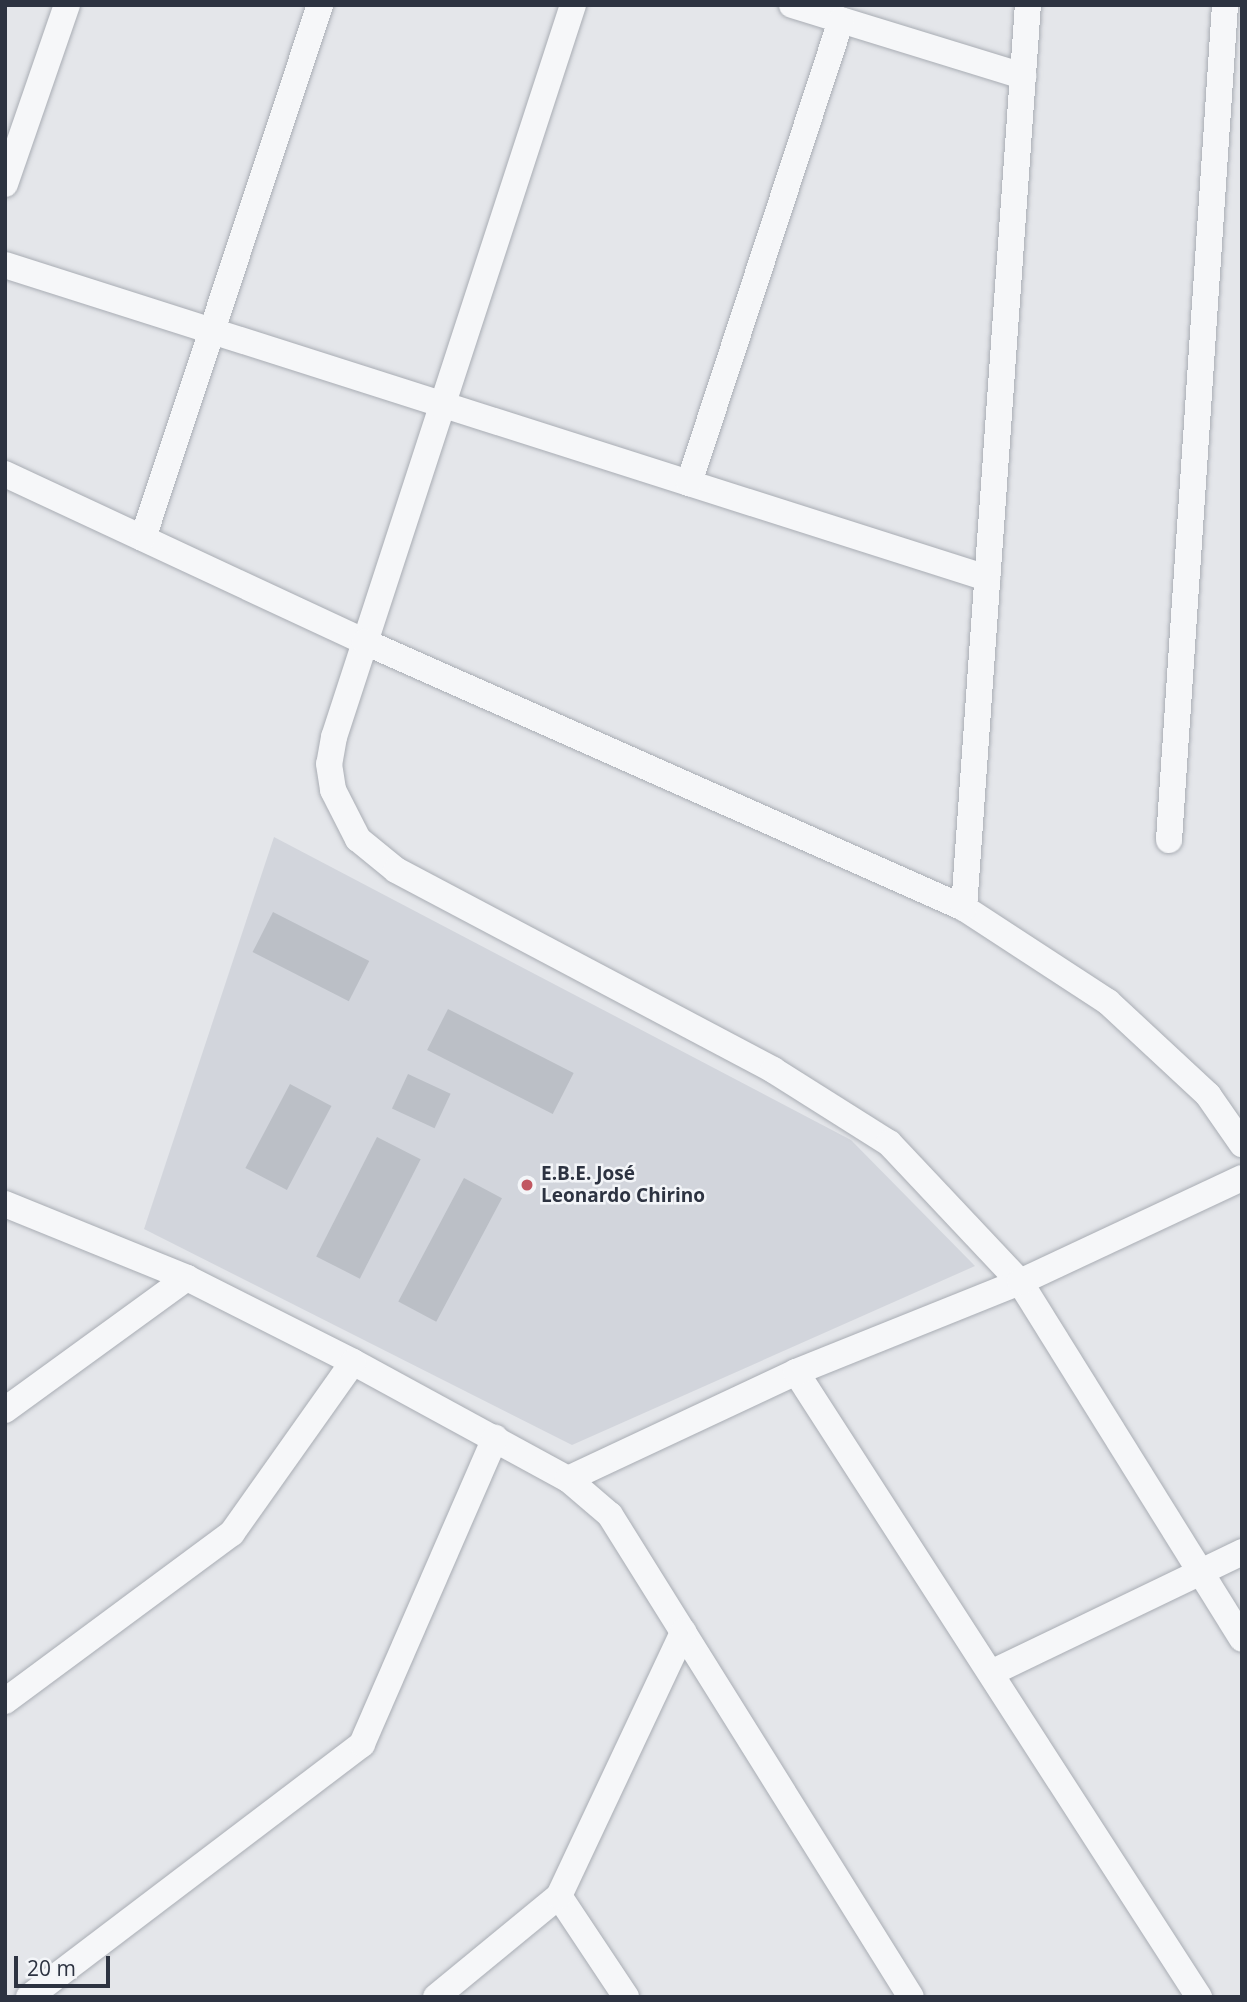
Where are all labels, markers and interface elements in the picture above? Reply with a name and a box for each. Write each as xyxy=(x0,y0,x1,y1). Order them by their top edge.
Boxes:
place label: E.B.E. José Leonardo Chirino xyxy=(541,1163,705,1207)
marker: E.B.E. José Leonardo Chirino xyxy=(519,1177,535,1193)
scale bar xyxy=(18,1942,114,1986)
text: 20 m xyxy=(27,1954,76,1982)

